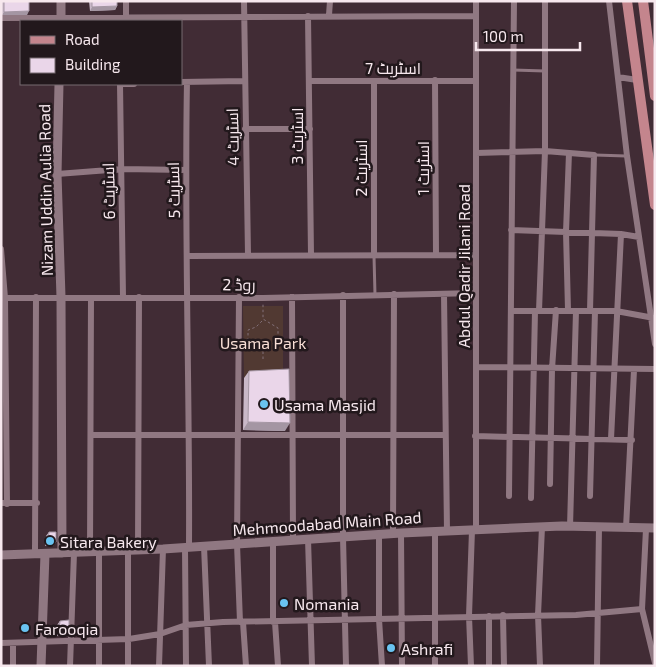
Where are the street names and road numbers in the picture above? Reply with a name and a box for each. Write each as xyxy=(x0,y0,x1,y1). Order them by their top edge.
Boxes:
street label: اسٹریٹ 7 xyxy=(365,58,421,78)
street label: Nizam Uddin Aulia Road xyxy=(34,104,56,276)
street label: اسٹریٹ 4 xyxy=(222,108,243,166)
street label: اسٹریٹ 3 xyxy=(287,108,307,164)
street label: اسٹریٹ 2 xyxy=(351,140,371,196)
street label: اسٹریٹ 1 xyxy=(413,141,433,195)
street label: اسٹریٹ 6 xyxy=(98,162,119,220)
street label: اسٹریٹ 5 xyxy=(163,162,184,218)
street label: Abdul Qadir Jilani Road xyxy=(454,184,474,348)
street label: روڈ 2 xyxy=(222,274,256,295)
street label: Mehmoodabad Main Road xyxy=(232,507,422,539)

